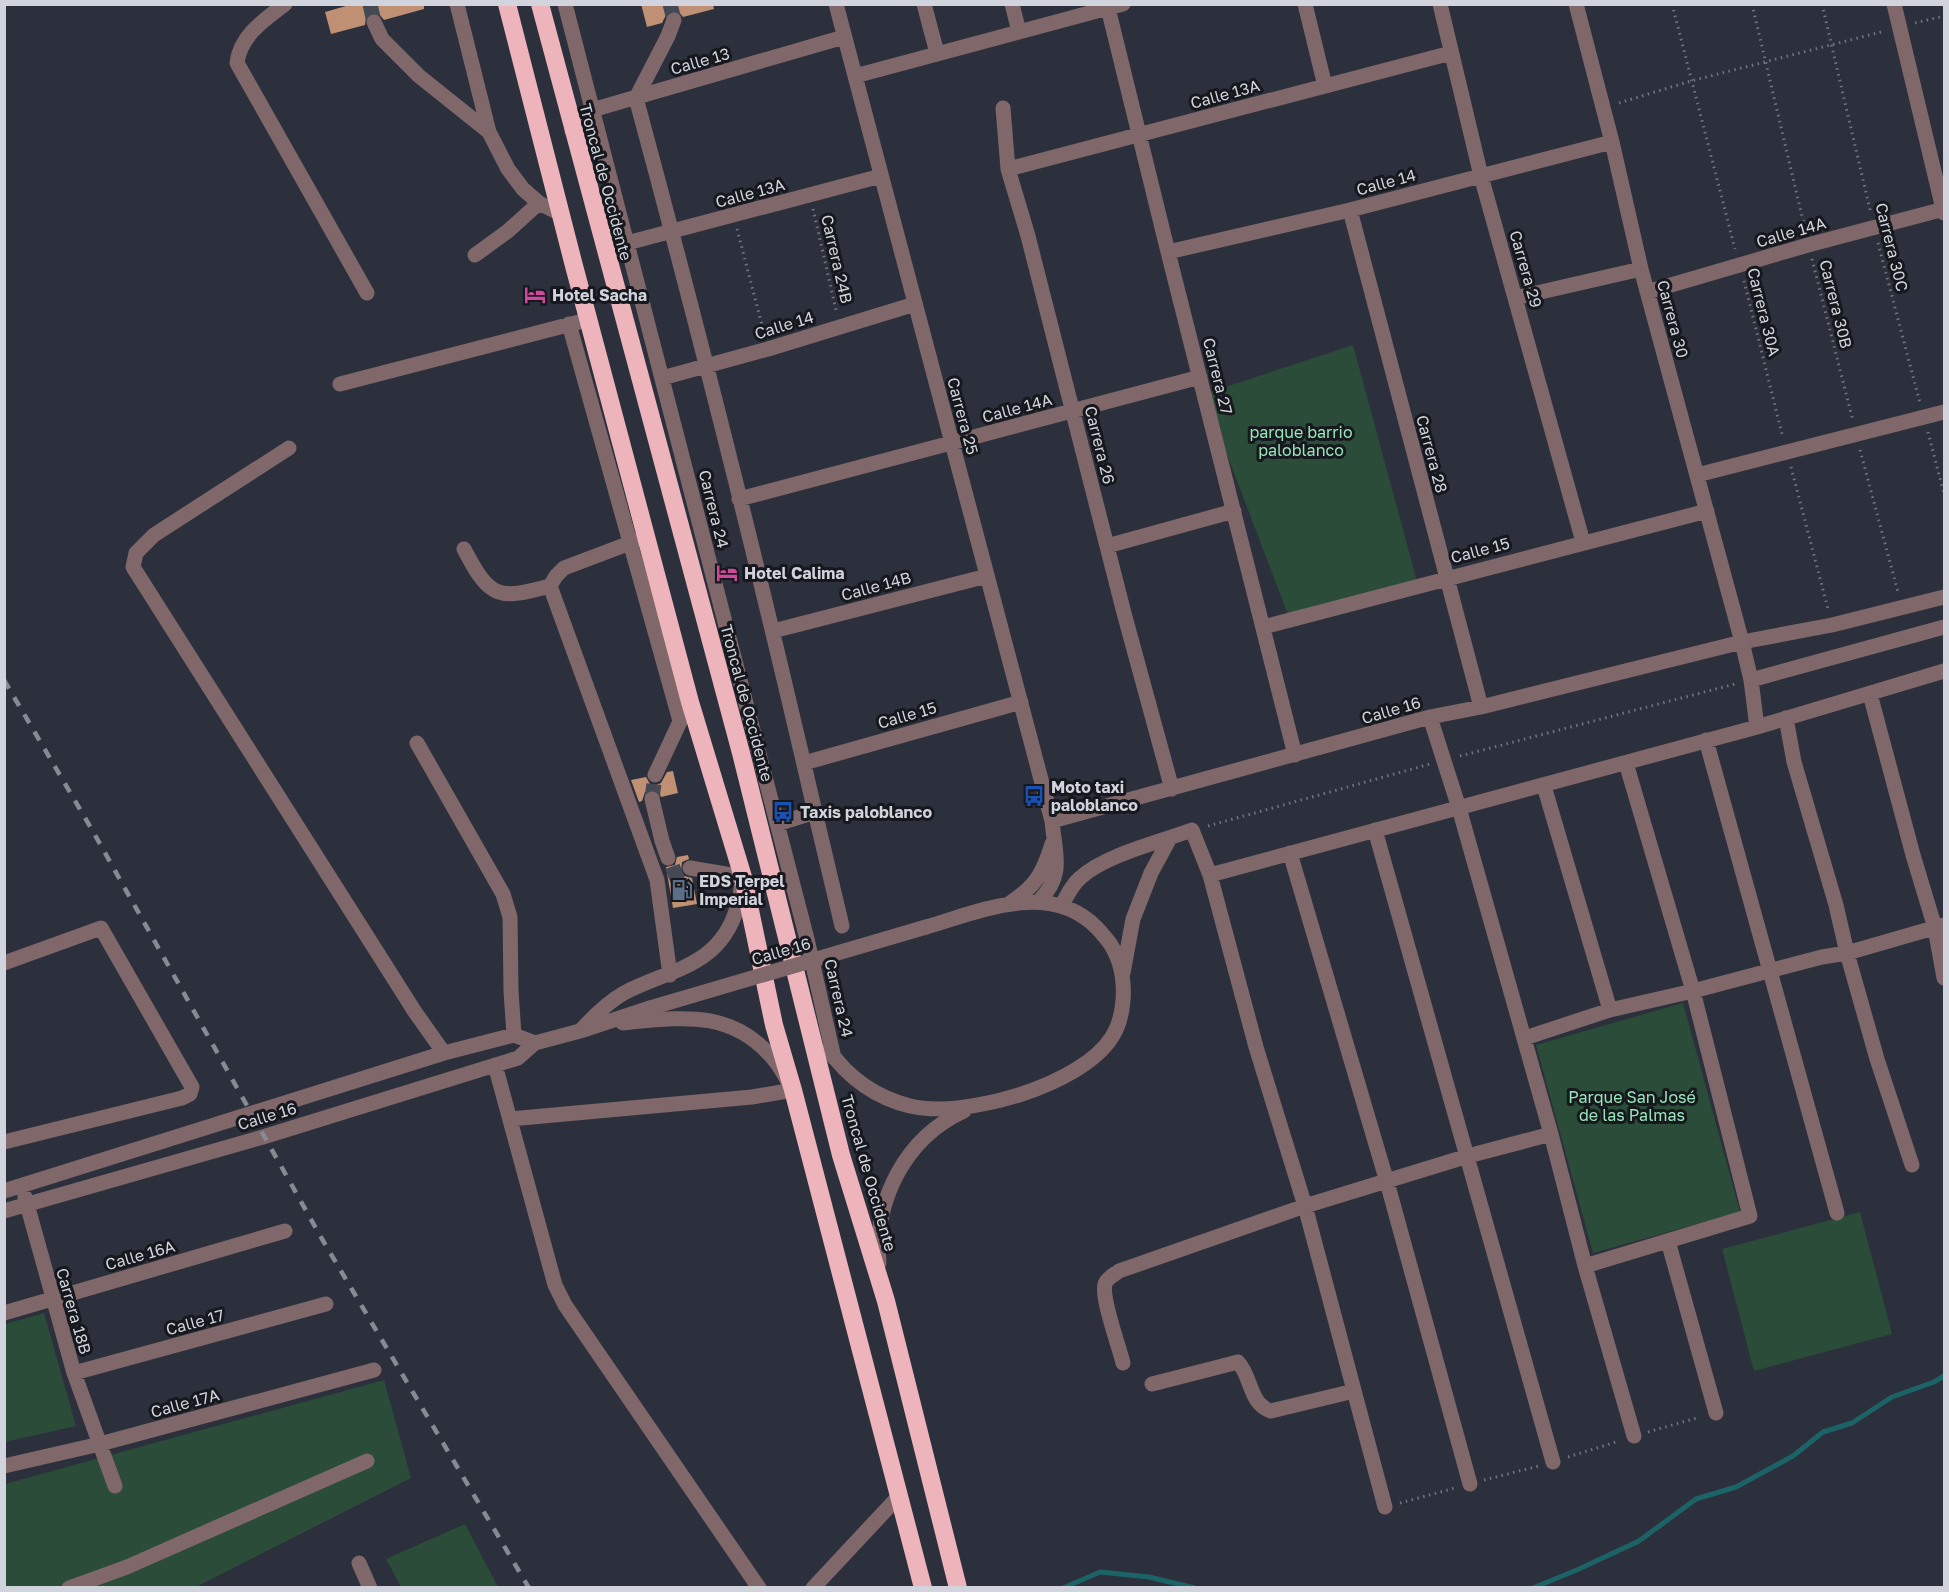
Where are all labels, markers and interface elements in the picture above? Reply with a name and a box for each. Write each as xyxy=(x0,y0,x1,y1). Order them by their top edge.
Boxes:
street label: Calle 13 xyxy=(668,43,732,79)
street label: Calle 13A xyxy=(1188,75,1262,113)
street label: Troncal de Occidente xyxy=(575,101,637,263)
street label: Calle 14 xyxy=(1354,164,1418,200)
street label: Calle 13A xyxy=(713,174,787,212)
street label: Carrera 30C xyxy=(1871,201,1913,294)
street label: Calle 14A xyxy=(1754,212,1828,251)
street label: Carrera 24B xyxy=(817,213,857,305)
street label: Carrera 29 xyxy=(1505,228,1547,310)
street label: Carrera 30B xyxy=(1815,258,1857,350)
street label: Carrera 30A xyxy=(1743,266,1785,359)
street label: Carrera 30 xyxy=(1653,278,1693,360)
hotel icon: Hotel Sacha xyxy=(523,283,547,307)
place label: Hotel Sacha xyxy=(552,285,647,305)
street label: Calle 14 xyxy=(752,307,816,343)
street label: Carrera 27 xyxy=(1199,336,1237,416)
street label: Carrera 25 xyxy=(943,375,983,457)
street label: Calle 14A xyxy=(980,389,1054,427)
street label: Carrera 26 xyxy=(1081,404,1119,486)
street label: Carrera 28 xyxy=(1412,413,1452,495)
park label: parque barrio paloblanco xyxy=(1249,422,1353,460)
street label: Carrera 24 xyxy=(695,468,733,550)
street label: Calle 15 xyxy=(1448,533,1512,567)
hotel icon: Hotel Calima xyxy=(715,561,739,585)
place label: Hotel Calima xyxy=(744,563,845,583)
street label: Calle 14B xyxy=(839,567,913,605)
street label: Troncal de Occidente xyxy=(716,622,778,784)
street label: Calle 16 xyxy=(1359,692,1423,728)
street label: Calle 15 xyxy=(875,697,939,733)
place label: Moto taxi paloblanco xyxy=(1051,777,1138,815)
bus stop icon: Moto taxi paloblanco xyxy=(1022,784,1046,808)
bus stop icon: Taxis paloblanco xyxy=(771,800,795,824)
place label: Taxis paloblanco xyxy=(800,802,932,822)
place label: EDS Terpel Imperial xyxy=(699,871,785,909)
fuel station icon: EDS Terpel Imperial xyxy=(670,878,694,902)
street label: Calle 16 xyxy=(749,933,813,969)
street label: Carrera 24 xyxy=(820,957,858,1039)
park label: Parque San José de las Palmas xyxy=(1568,1087,1696,1125)
street label: Troncal de Occidente xyxy=(837,1092,901,1254)
street label: Calle 16 xyxy=(235,1098,299,1134)
street label: Calle 16A xyxy=(103,1235,177,1274)
street label: Carrera 18B xyxy=(52,1266,96,1356)
street label: Calle 17 xyxy=(164,1305,226,1339)
street label: Calle 17A xyxy=(148,1384,222,1422)

